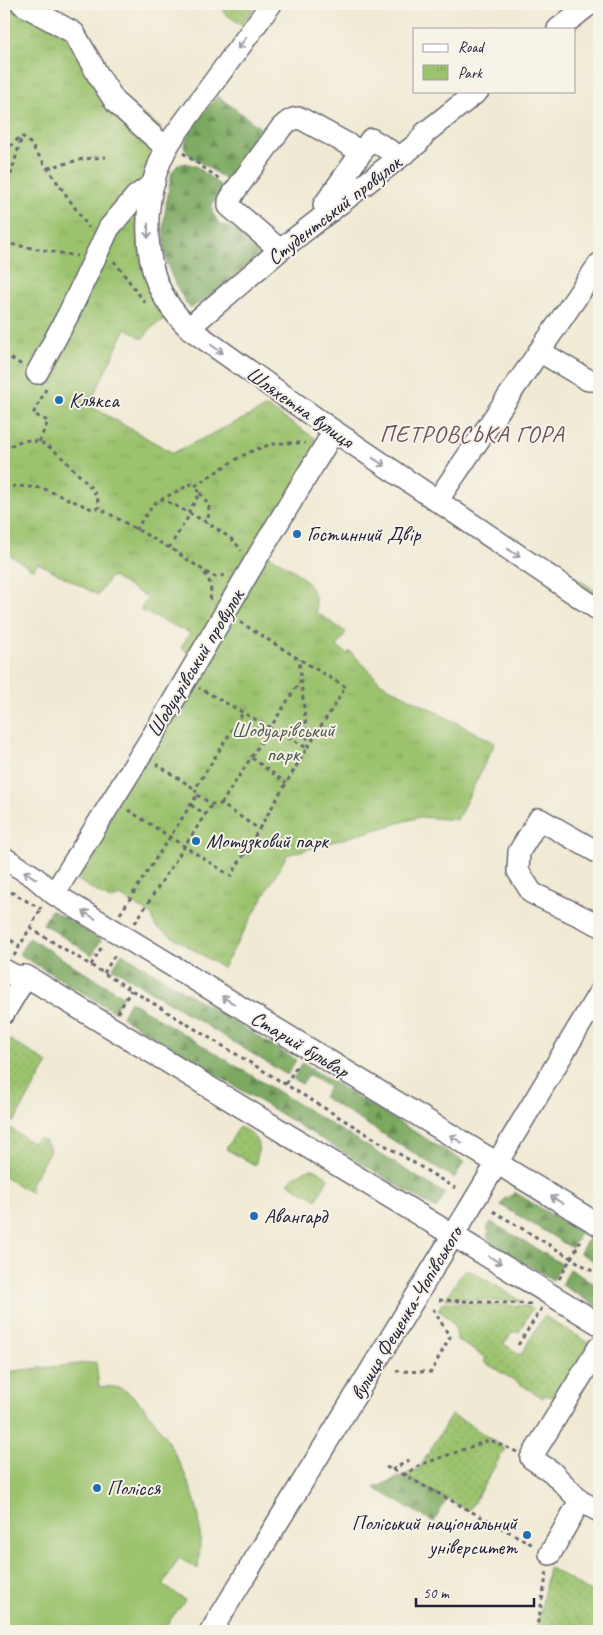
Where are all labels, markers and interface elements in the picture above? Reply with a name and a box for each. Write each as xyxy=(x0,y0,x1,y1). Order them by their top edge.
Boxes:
legend xyxy=(413,28,576,92)
one-way arrow xyxy=(237,36,247,50)
text: Road xyxy=(458,38,485,57)
text: Park xyxy=(458,64,483,83)
street label: Студентський провулок xyxy=(262,148,408,270)
one-way arrow xyxy=(143,222,153,239)
one-way arrow xyxy=(210,344,224,354)
street label: Шляхетна вулиця xyxy=(241,360,360,455)
place label: Клякса xyxy=(69,387,120,413)
marker: Клякса xyxy=(53,394,65,406)
district label: ПЕТРОВСЬКА ГОРА xyxy=(380,419,564,449)
one-way arrow xyxy=(372,457,386,467)
place label: Гостинний Двір xyxy=(307,521,422,547)
marker: Гостинний Двір xyxy=(291,528,303,540)
one-way arrow xyxy=(507,548,521,558)
street label: Шодуарівський провулок xyxy=(141,582,251,742)
park label: Шодуарівський парк xyxy=(231,717,336,767)
place label: Мотузковий парк xyxy=(206,828,329,854)
marker: Мотузковий парк xyxy=(190,835,202,847)
one-way arrow xyxy=(23,869,37,880)
one-way arrow xyxy=(82,910,96,920)
one-way arrow xyxy=(221,994,235,1004)
street label: Старий бульвар xyxy=(246,1004,355,1084)
one-way arrow xyxy=(450,1133,464,1143)
one-way arrow xyxy=(551,1195,565,1205)
place label: Авангард xyxy=(264,1203,329,1229)
marker: Авангард xyxy=(248,1210,260,1222)
street label: вулиця Фещенка-Чопівського xyxy=(344,1219,469,1404)
one-way arrow xyxy=(488,1255,502,1266)
place label: Полісся xyxy=(107,1475,162,1501)
marker: Полісся xyxy=(91,1482,103,1494)
place label: Поліський національний університет xyxy=(352,1510,518,1560)
marker: Поліський національний університет xyxy=(521,1529,533,1541)
scale bar xyxy=(416,1575,533,1607)
text: 50 m xyxy=(423,1584,450,1603)

